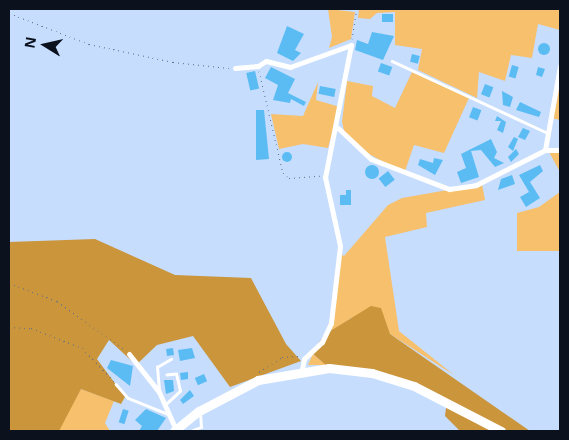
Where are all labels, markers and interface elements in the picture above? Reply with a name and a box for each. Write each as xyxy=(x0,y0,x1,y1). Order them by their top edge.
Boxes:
north arrow xyxy=(20,20,70,70)
text: N xyxy=(19,35,40,50)

